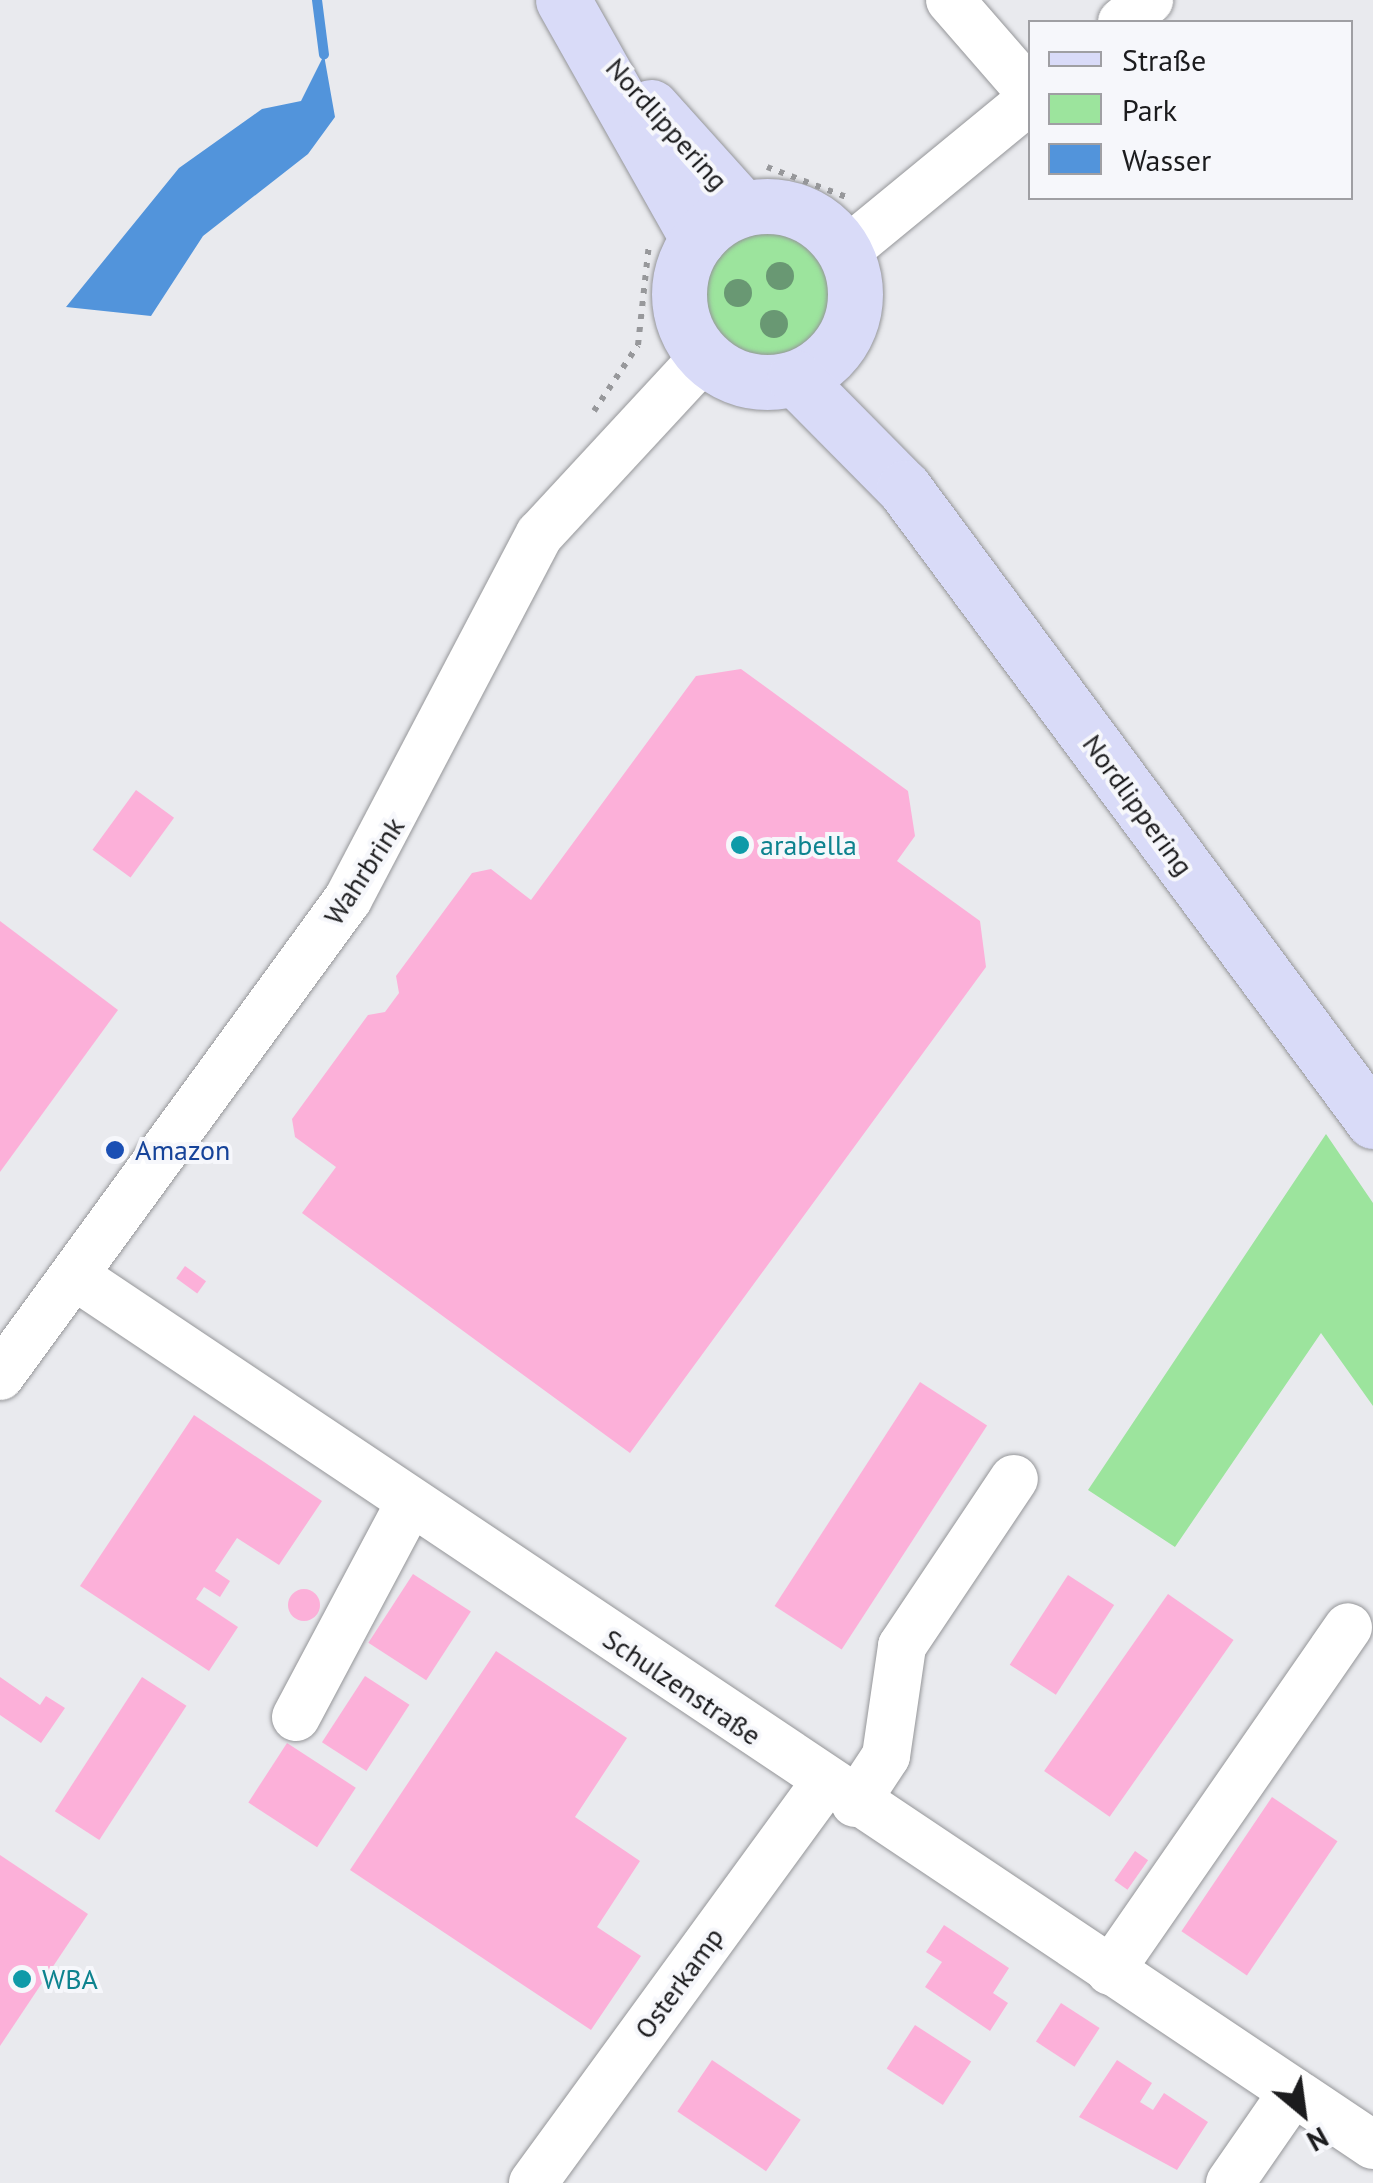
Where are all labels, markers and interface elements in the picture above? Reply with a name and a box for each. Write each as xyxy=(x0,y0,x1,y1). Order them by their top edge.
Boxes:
legend xyxy=(1028,20,1353,200)
text: Straße xyxy=(1122,40,1206,79)
street label: Nordlippering xyxy=(599,51,735,197)
text: Park xyxy=(1122,90,1177,129)
text: Wasser xyxy=(1122,140,1211,179)
street label: Nordlippering xyxy=(1076,728,1200,882)
street label: Wahrbrink xyxy=(317,811,411,931)
place label: arabella xyxy=(760,828,857,862)
marker: arabella xyxy=(729,834,751,856)
place label: Amazon xyxy=(135,1133,230,1167)
marker: Amazon xyxy=(104,1139,126,1161)
street label: Schulzenstraße xyxy=(597,1622,767,1752)
street label: Osterkamp xyxy=(627,1921,731,2045)
place label: WBA xyxy=(42,1962,98,1996)
marker: WBA xyxy=(11,1968,33,1990)
north arrow xyxy=(1253,2063,1353,2163)
text: N xyxy=(1301,2119,1335,2160)

